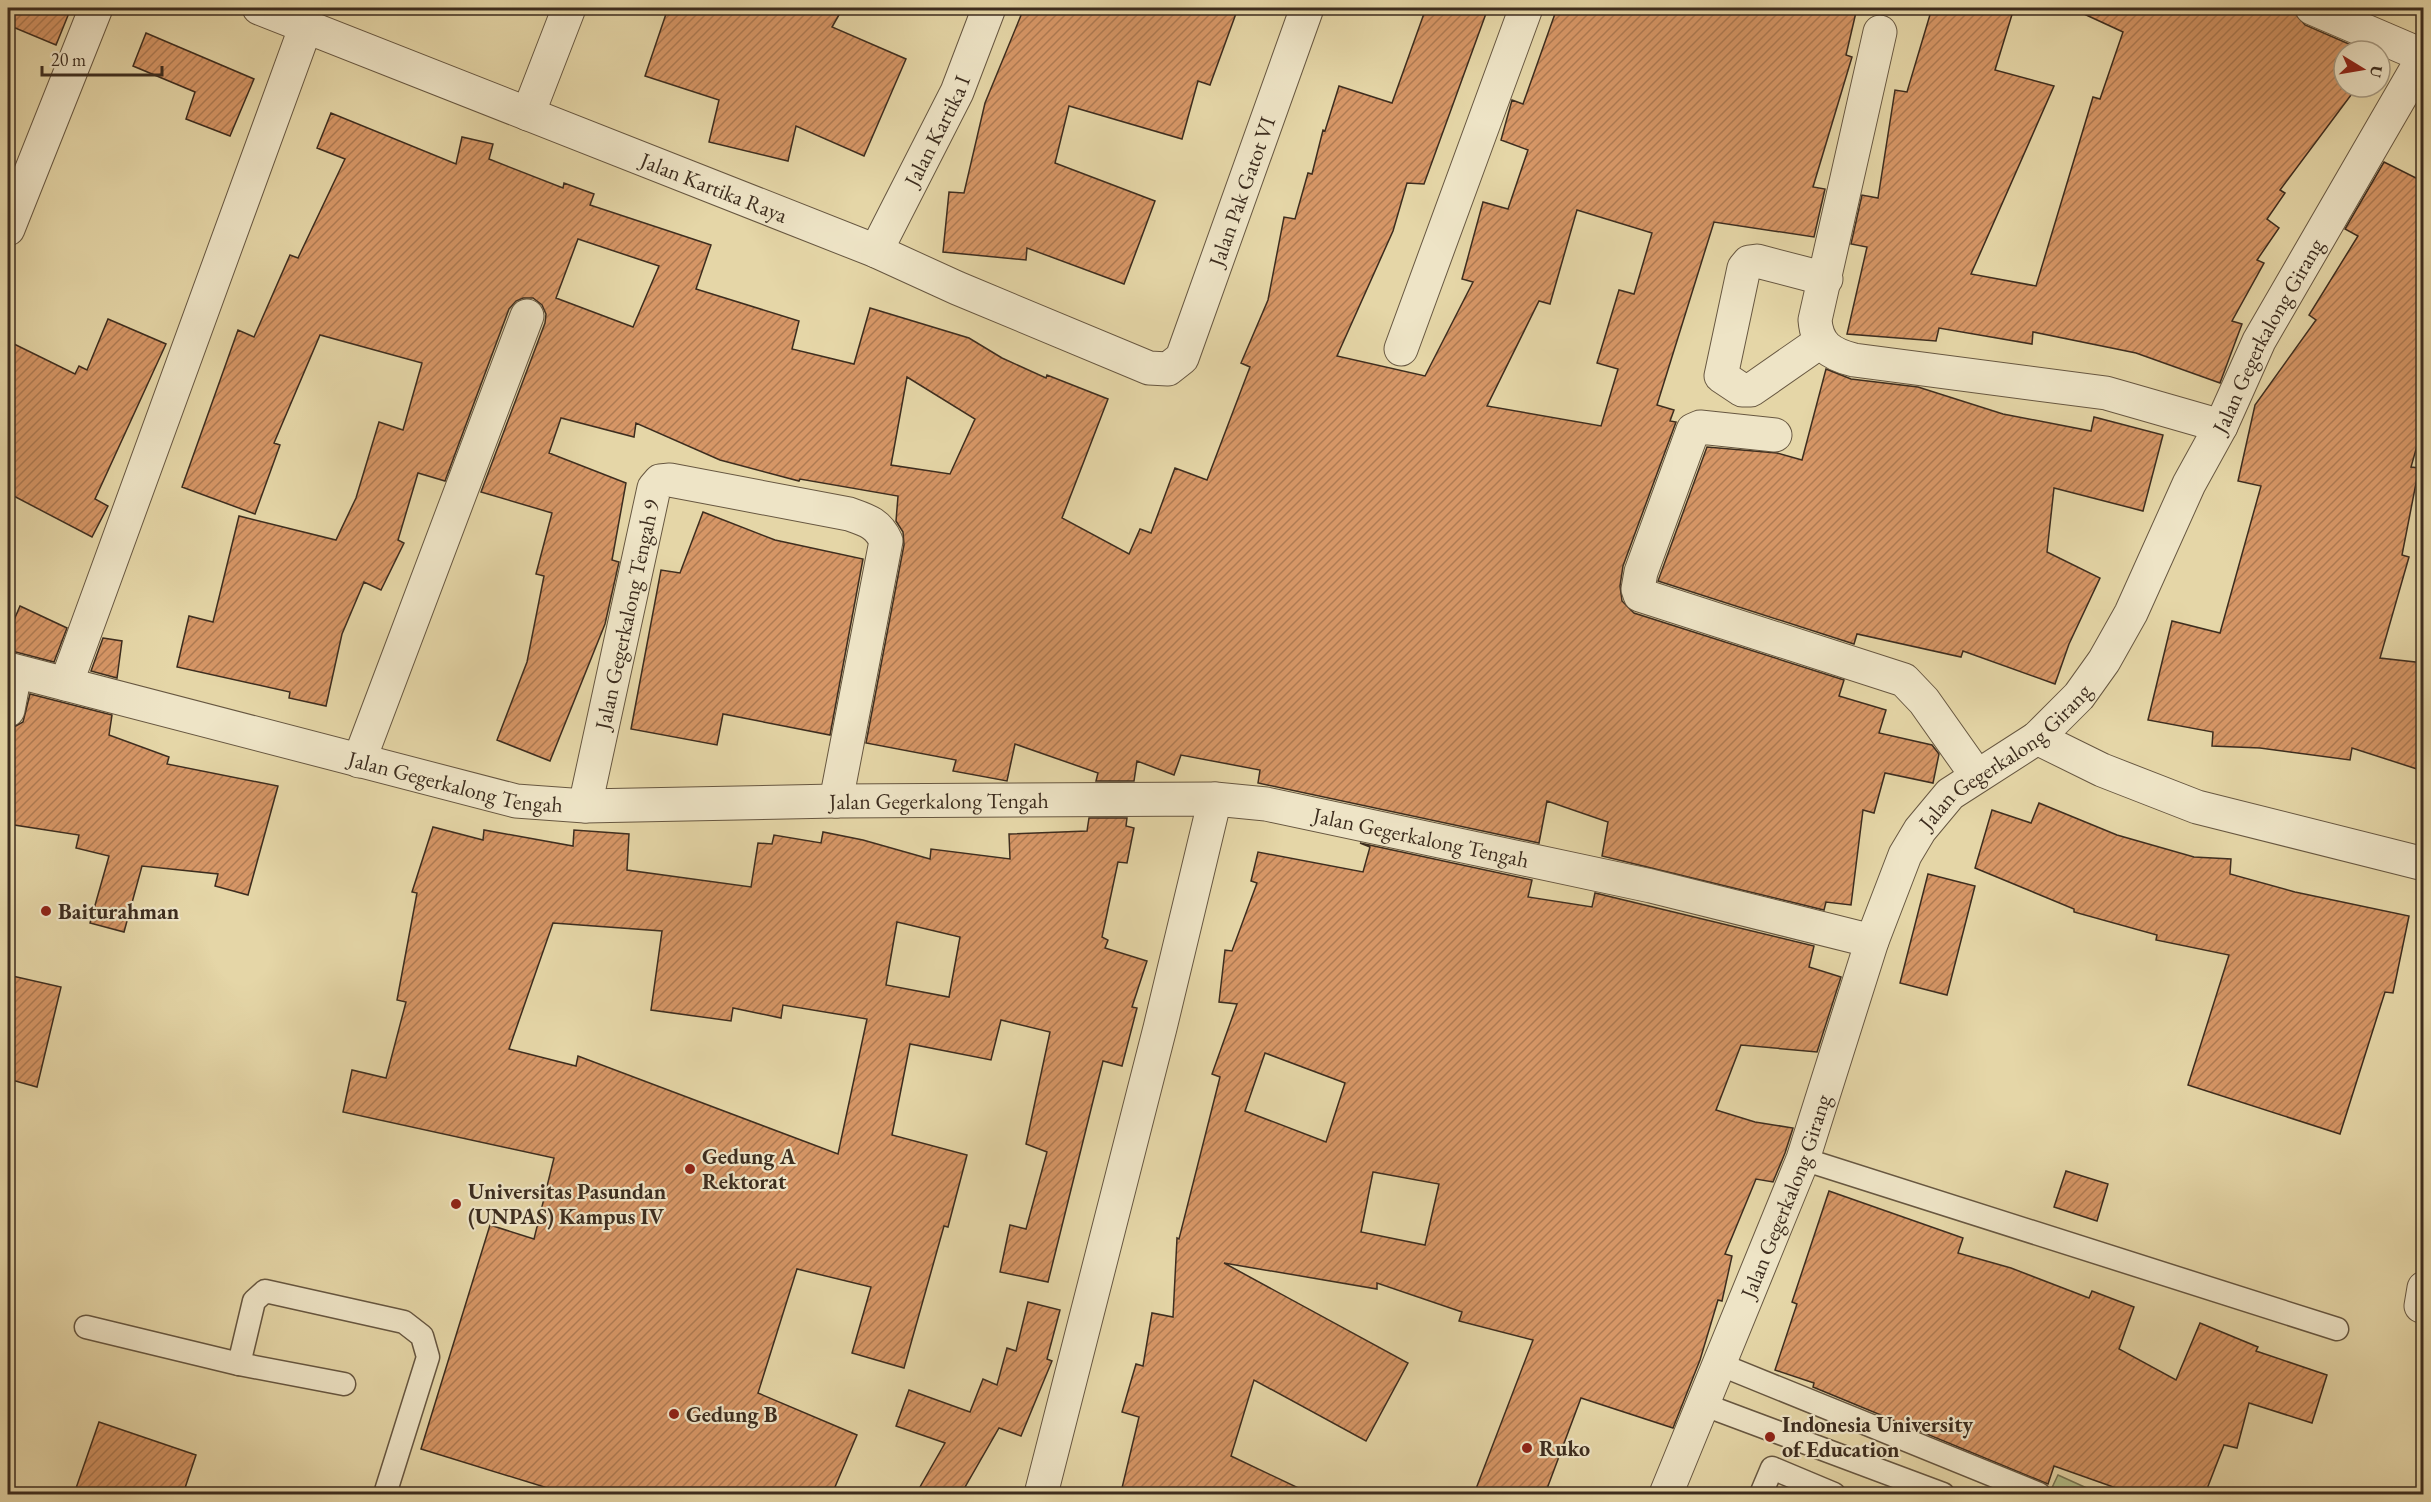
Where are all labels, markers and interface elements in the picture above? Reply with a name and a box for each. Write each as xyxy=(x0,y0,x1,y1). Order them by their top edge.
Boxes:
scale bar xyxy=(42,39,162,77)
north arrow xyxy=(2332,39,2392,99)
text: 20 m xyxy=(51,48,86,71)
text: U xyxy=(2365,64,2388,80)
street label: Jalan Kartika I xyxy=(896,71,977,193)
street label: Jalan Pak Gatot VI xyxy=(1201,112,1282,272)
street label: Jalan Kartika Raya xyxy=(634,145,792,230)
street label: Jalan Gegerkalong Girang xyxy=(2205,233,2331,441)
street label: Jalan Gegerkalong Tengah 9 xyxy=(588,496,666,734)
street label: Jalan Gegerkalong Girang xyxy=(1911,678,2098,837)
street label: Jalan Gegerkalong Tengah xyxy=(343,743,564,819)
street label: Jalan Gegerkalong Tengah xyxy=(827,786,1049,816)
street label: Jalan Gegerkalong Tengah xyxy=(1309,800,1532,875)
place label: Baiturahman xyxy=(58,897,180,926)
marker: Baiturahman xyxy=(39,904,53,918)
street label: Jalan Gegerkalong Girang xyxy=(1733,1090,1838,1304)
place label: Gedung A Rektorat xyxy=(702,1142,796,1196)
marker: Gedung A Rektorat xyxy=(683,1162,697,1176)
place label: Universitas Pasundan (UNPAS) Kampus IV xyxy=(468,1177,667,1231)
marker: Universitas Pasundan (UNPAS) Kampus IV xyxy=(449,1197,463,1211)
place label: Gedung B xyxy=(686,1400,778,1429)
marker: Gedung B xyxy=(667,1407,681,1421)
place label: Indonesia University of Education xyxy=(1782,1410,1973,1464)
marker: Indonesia University of Education xyxy=(1763,1430,1777,1444)
place label: Ruko xyxy=(1539,1434,1590,1463)
marker: Ruko xyxy=(1520,1441,1534,1455)

